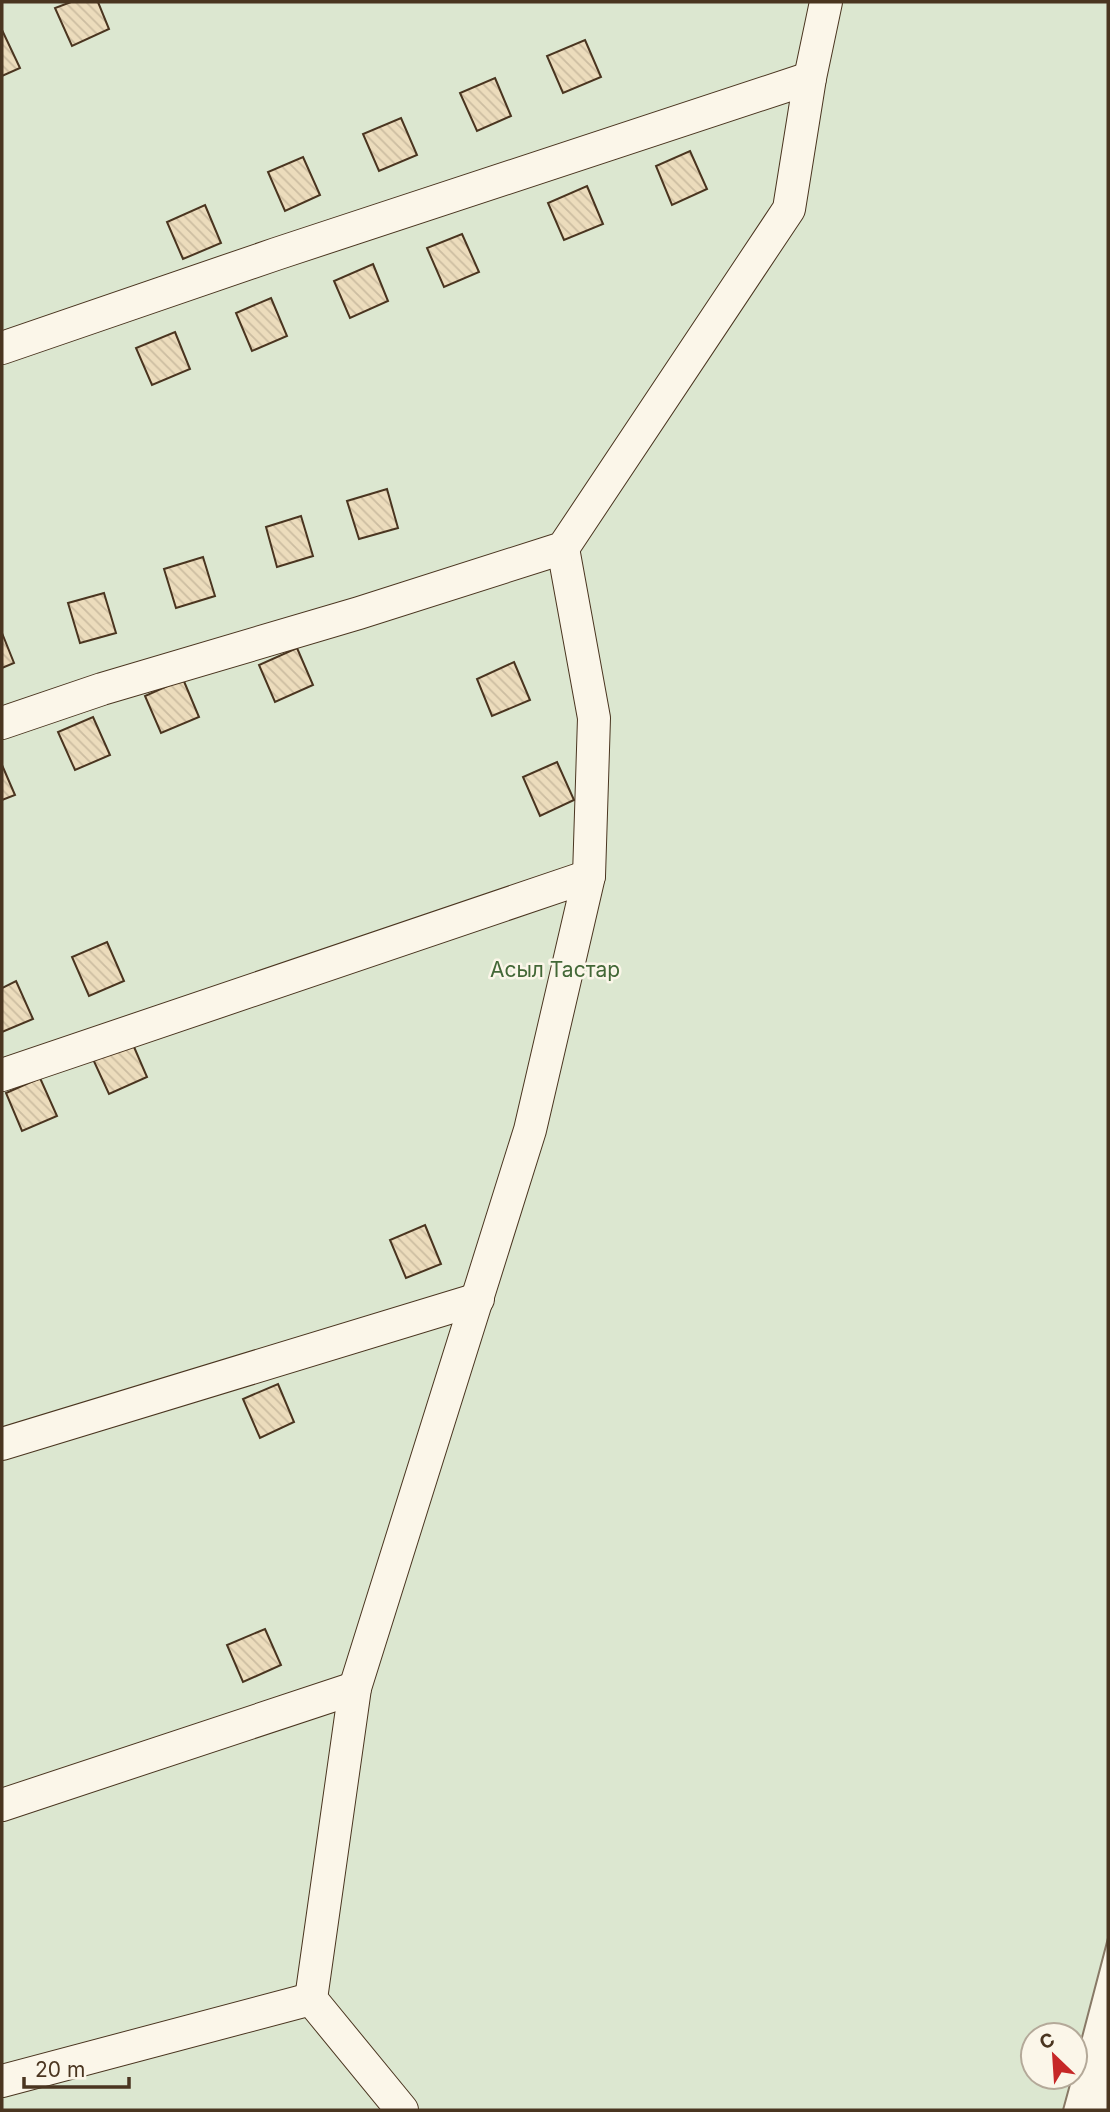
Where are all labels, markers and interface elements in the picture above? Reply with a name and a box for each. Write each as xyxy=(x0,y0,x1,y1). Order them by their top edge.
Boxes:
park label: Асыл Тастар xyxy=(490,957,620,982)
north arrow xyxy=(1019,2021,1089,2091)
text: С xyxy=(1036,2028,1058,2054)
scale bar xyxy=(24,2046,130,2090)
text: 20 m xyxy=(35,2057,85,2082)

